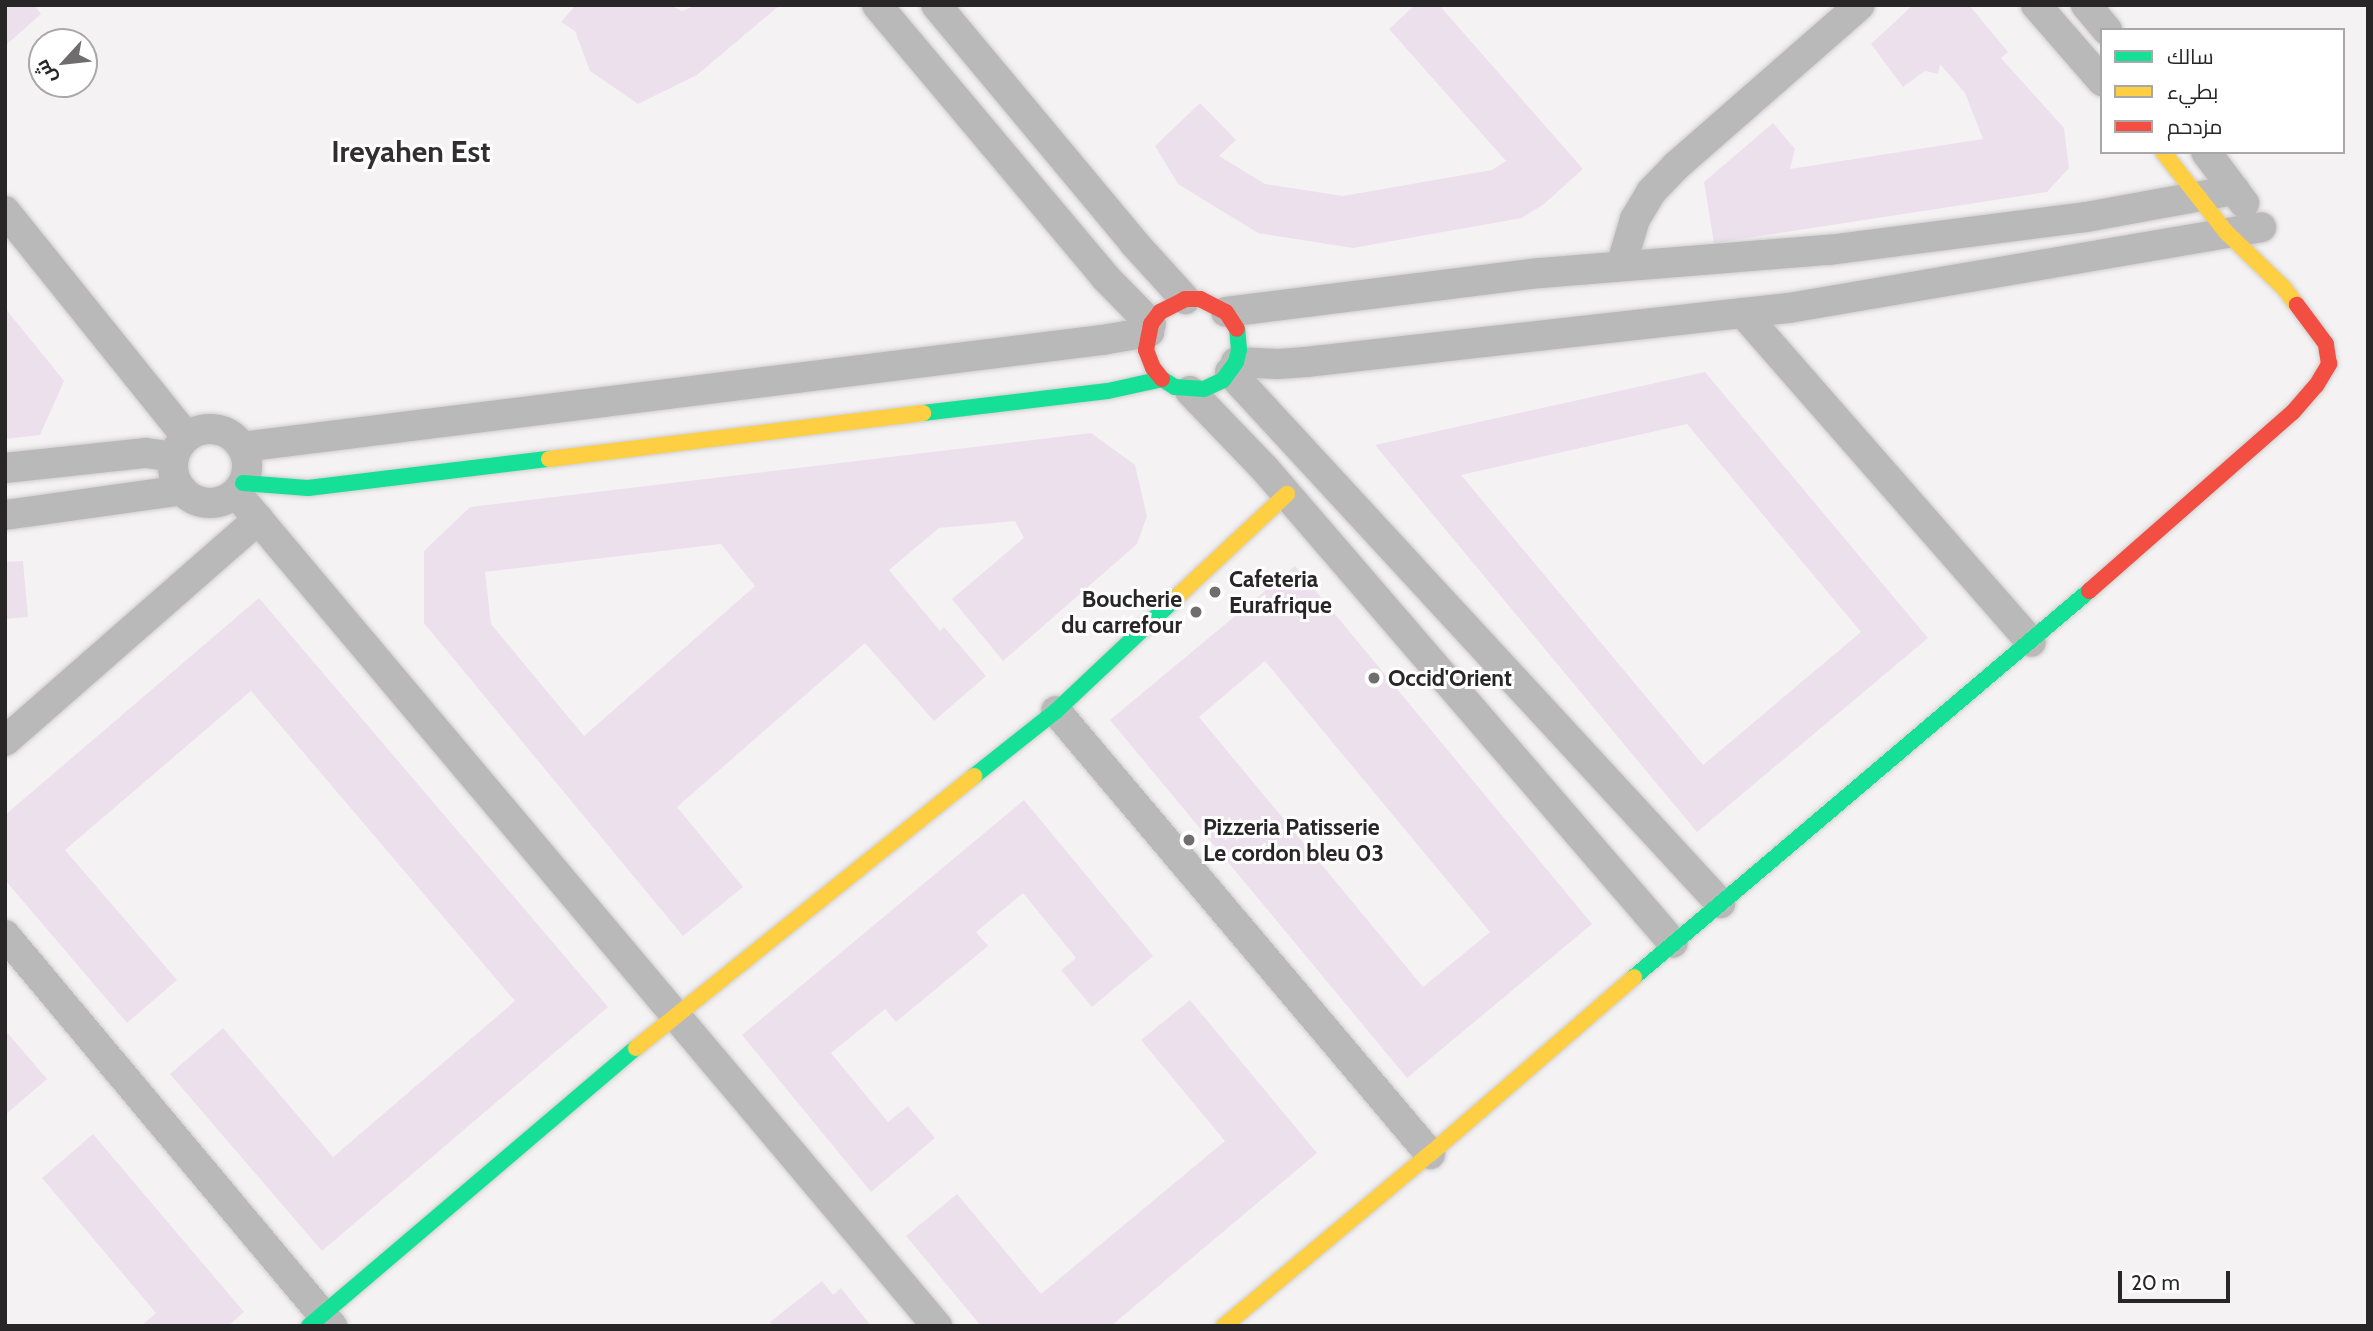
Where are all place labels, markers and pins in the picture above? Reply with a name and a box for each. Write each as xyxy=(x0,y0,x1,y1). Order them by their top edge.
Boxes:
place label: Cafeteria Eurafrique xyxy=(1229,565,1332,619)
marker: Cafeteria Eurafrique xyxy=(1207,584,1223,600)
place label: Boucherie du carrefour xyxy=(1061,585,1182,639)
marker: Boucherie du carrefour xyxy=(1188,604,1204,620)
place label: Occid'Orient xyxy=(1388,664,1512,692)
marker: Occid'Orient xyxy=(1366,670,1382,686)
place label: Pizzeria Patisserie Le cordon bleu 03 xyxy=(1203,813,1384,867)
marker: Pizzeria Patisserie Le cordon bleu 03 xyxy=(1181,832,1197,848)

